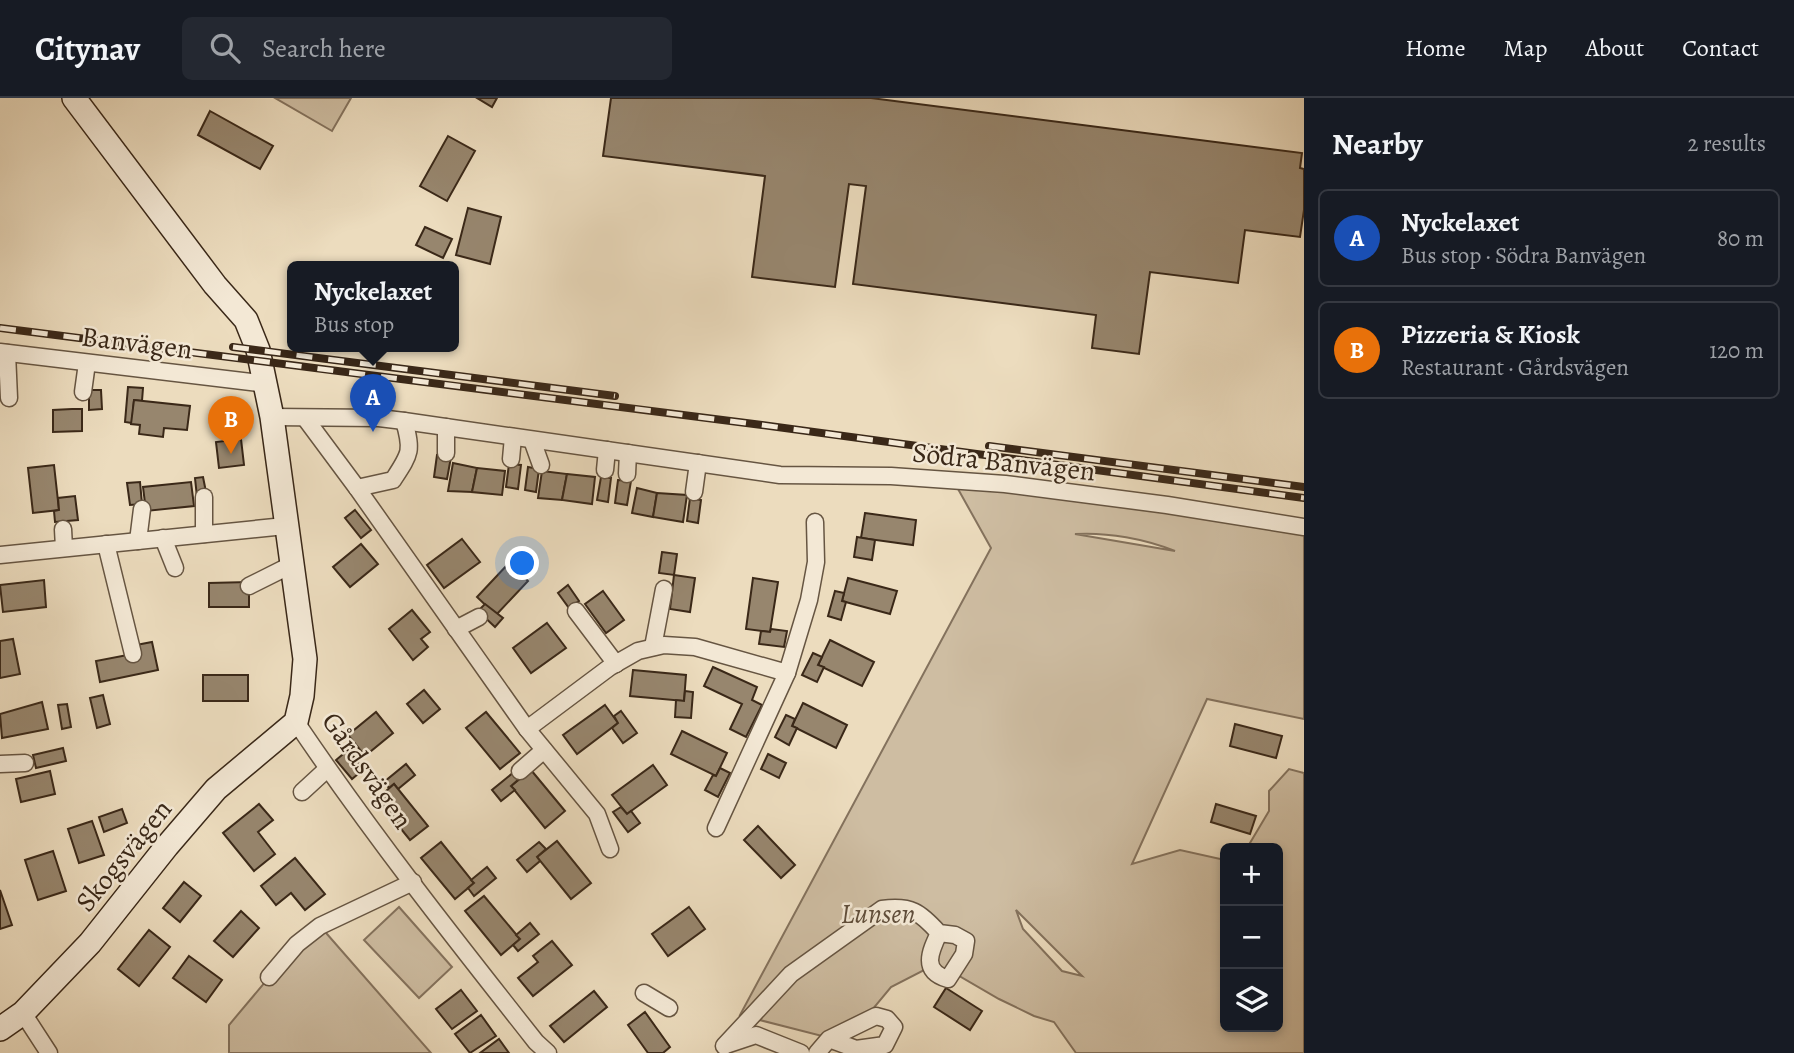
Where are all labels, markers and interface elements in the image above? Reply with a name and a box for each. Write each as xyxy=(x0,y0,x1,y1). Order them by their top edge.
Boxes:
search box xyxy=(182,17,672,80)
text: Citynav xyxy=(35,26,140,71)
icon: search xyxy=(206,29,244,67)
text: Search here xyxy=(262,31,386,66)
text: Home xyxy=(1405,32,1466,64)
text: Map xyxy=(1504,32,1548,64)
text: About xyxy=(1586,32,1644,64)
text: Contact xyxy=(1682,32,1759,64)
text: Nearby xyxy=(1332,124,1423,164)
text: 2 results xyxy=(1688,128,1766,159)
text: Nyckelaxet xyxy=(1401,205,1519,240)
text: A xyxy=(1350,223,1364,254)
text: 80 m xyxy=(1717,223,1764,254)
text: Bus stop · Södra Banvägen xyxy=(1401,240,1646,271)
popup xyxy=(287,261,459,352)
text: Nyckelaxet xyxy=(314,274,432,309)
text: Bus stop xyxy=(314,309,394,340)
street label: Banvägen xyxy=(79,317,195,369)
text: Pizzeria & Kiosk xyxy=(1401,317,1580,352)
text: B xyxy=(1350,335,1364,366)
text: 120 m xyxy=(1709,335,1764,366)
text: Restaurant · Gårdsvägen xyxy=(1401,352,1629,383)
pin: A xyxy=(350,374,396,432)
pin: B xyxy=(208,396,254,454)
street label: Södra Banvägen xyxy=(910,433,1097,490)
your location xyxy=(505,546,539,580)
street label: Gårdsvägen xyxy=(313,704,422,837)
street label: Skogsvägen xyxy=(67,792,181,920)
map controls xyxy=(1220,843,1283,1032)
button: + xyxy=(1220,843,1283,906)
park label: Lunsen xyxy=(841,895,915,933)
button: − xyxy=(1220,906,1283,969)
button: layers xyxy=(1220,969,1283,1032)

